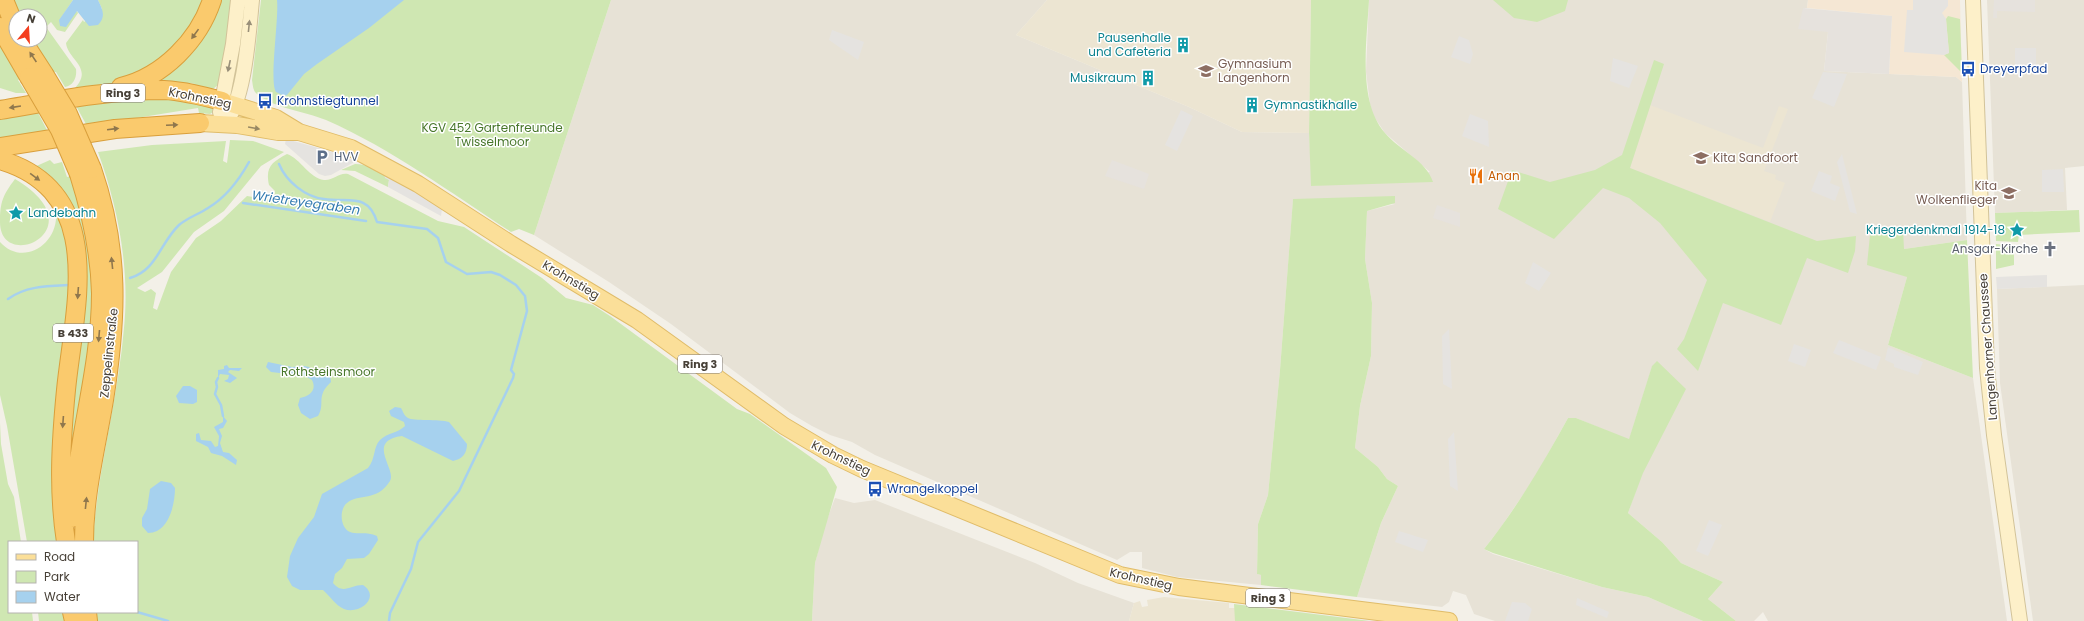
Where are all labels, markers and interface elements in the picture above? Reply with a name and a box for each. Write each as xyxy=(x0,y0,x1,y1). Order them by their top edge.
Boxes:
north arrow xyxy=(8,8,48,48)
text: N xyxy=(25,10,38,27)
one-way arrow xyxy=(246,20,252,32)
one-way arrow xyxy=(190,29,199,40)
place label: Pausenhalle und Cafeteria xyxy=(1088,29,1171,60)
building icon: Pausenhalle und Cafeteria xyxy=(1174,36,1192,54)
one-way arrow xyxy=(29,52,37,62)
place label: Gymnasium Langenhorn xyxy=(1218,55,1292,86)
one-way arrow xyxy=(225,60,231,72)
bus stop icon: Dreyerpfad xyxy=(1959,60,1977,78)
place label: Dreyerpfad xyxy=(1980,60,2047,77)
school or university icon: Gymnasium Langenhorn xyxy=(1197,62,1215,80)
place label: Musikraum xyxy=(1070,69,1136,86)
building icon: Musikraum xyxy=(1139,69,1157,87)
street label: Krohnstieg xyxy=(167,83,233,112)
road number: Ring 3 xyxy=(101,84,145,102)
bus stop icon: Krohnstiegtunnel xyxy=(256,92,274,110)
place label: Krohnstiegtunnel xyxy=(277,92,379,109)
building icon: Gymnastikhalle xyxy=(1243,96,1261,114)
place label: Gymnastikhalle xyxy=(1264,96,1357,113)
one-way arrow xyxy=(9,105,21,111)
park label: KGV 452 Gartenfreunde Twisselmoor xyxy=(421,119,563,150)
one-way arrow xyxy=(166,121,178,128)
one-way arrow xyxy=(248,125,260,131)
one-way arrow xyxy=(107,126,119,133)
parking icon: HVV xyxy=(313,148,331,166)
place label: HVV xyxy=(334,148,359,165)
school or university icon: Kita Sandfoort xyxy=(1692,149,1710,167)
place label: Kita Sandfoort xyxy=(1713,149,1798,166)
restaurant icon: Anan xyxy=(1467,167,1485,185)
place label: Anan xyxy=(1488,167,1520,184)
one-way arrow xyxy=(30,173,40,181)
place label: Kita Wolkenflieger xyxy=(1916,177,1998,208)
school or university icon: Kita Wolkenflieger xyxy=(2000,184,2018,202)
water label: Wrietreyegraben xyxy=(250,185,361,220)
place icon: Landebahn xyxy=(7,204,25,222)
place label: Landebahn xyxy=(28,204,96,221)
place label: Kriegerdenkmal 1914-18 xyxy=(1866,221,2005,238)
place icon: Kriegerdenkmal 1914-18 xyxy=(2008,221,2026,239)
place label: Ansgar-Kirche xyxy=(1952,240,2038,257)
church icon: Ansgar-Kirche xyxy=(2041,240,2059,258)
street label: Krohnstieg xyxy=(540,256,603,303)
one-way arrow xyxy=(109,257,116,270)
street label: Langenhorner Chaussee xyxy=(1974,273,2001,421)
one-way arrow xyxy=(74,287,81,299)
street label: Zeppelinstraße xyxy=(95,307,122,399)
road number: B 433 xyxy=(53,324,93,342)
one-way arrow xyxy=(95,330,102,342)
road number: Ring 3 xyxy=(678,355,722,373)
park label: Rothsteinsmoor xyxy=(281,363,376,380)
one-way arrow xyxy=(60,416,67,428)
street label: Krohnstieg xyxy=(809,436,874,479)
bus stop icon: Wrangelkoppel xyxy=(866,480,884,498)
place label: Wrangelkoppel xyxy=(887,480,978,497)
one-way arrow xyxy=(83,497,89,509)
legend xyxy=(8,541,138,613)
text: Road xyxy=(44,548,75,565)
street label: Krohnstieg xyxy=(1108,563,1174,594)
text: Park xyxy=(44,568,71,585)
text: Water xyxy=(44,588,81,605)
road number: Ring 3 xyxy=(1246,589,1290,607)

